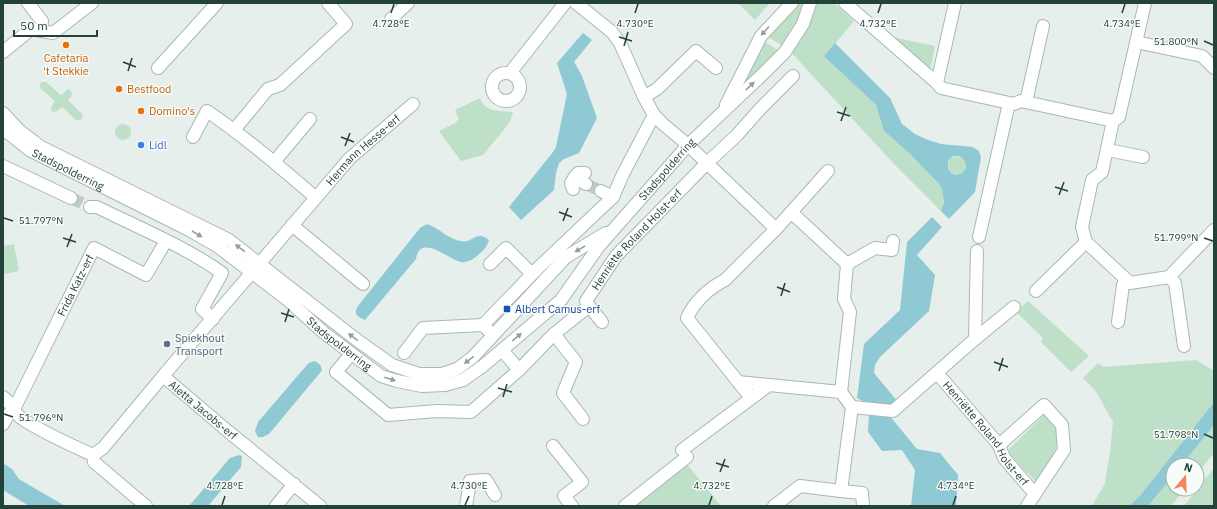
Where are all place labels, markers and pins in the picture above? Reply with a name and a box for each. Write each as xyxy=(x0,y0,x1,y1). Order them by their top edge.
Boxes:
marker: Cafetaria 't Stekkie xyxy=(61,40,71,50)
place label: Cafetaria 't Stekkie xyxy=(43,51,89,78)
place label: Bestfood xyxy=(127,82,171,96)
marker: Bestfood xyxy=(114,84,124,94)
place label: Domino's xyxy=(149,104,195,118)
marker: Domino's xyxy=(136,106,146,116)
place label: Lidl xyxy=(149,138,167,152)
marker: Lidl xyxy=(136,140,146,150)
place label: Albert Camus-erf xyxy=(515,302,600,316)
marker: Albert Camus-erf xyxy=(502,304,512,314)
place label: Spiekhout Transport xyxy=(175,331,225,358)
marker: Spiekhout Transport xyxy=(162,339,172,349)

